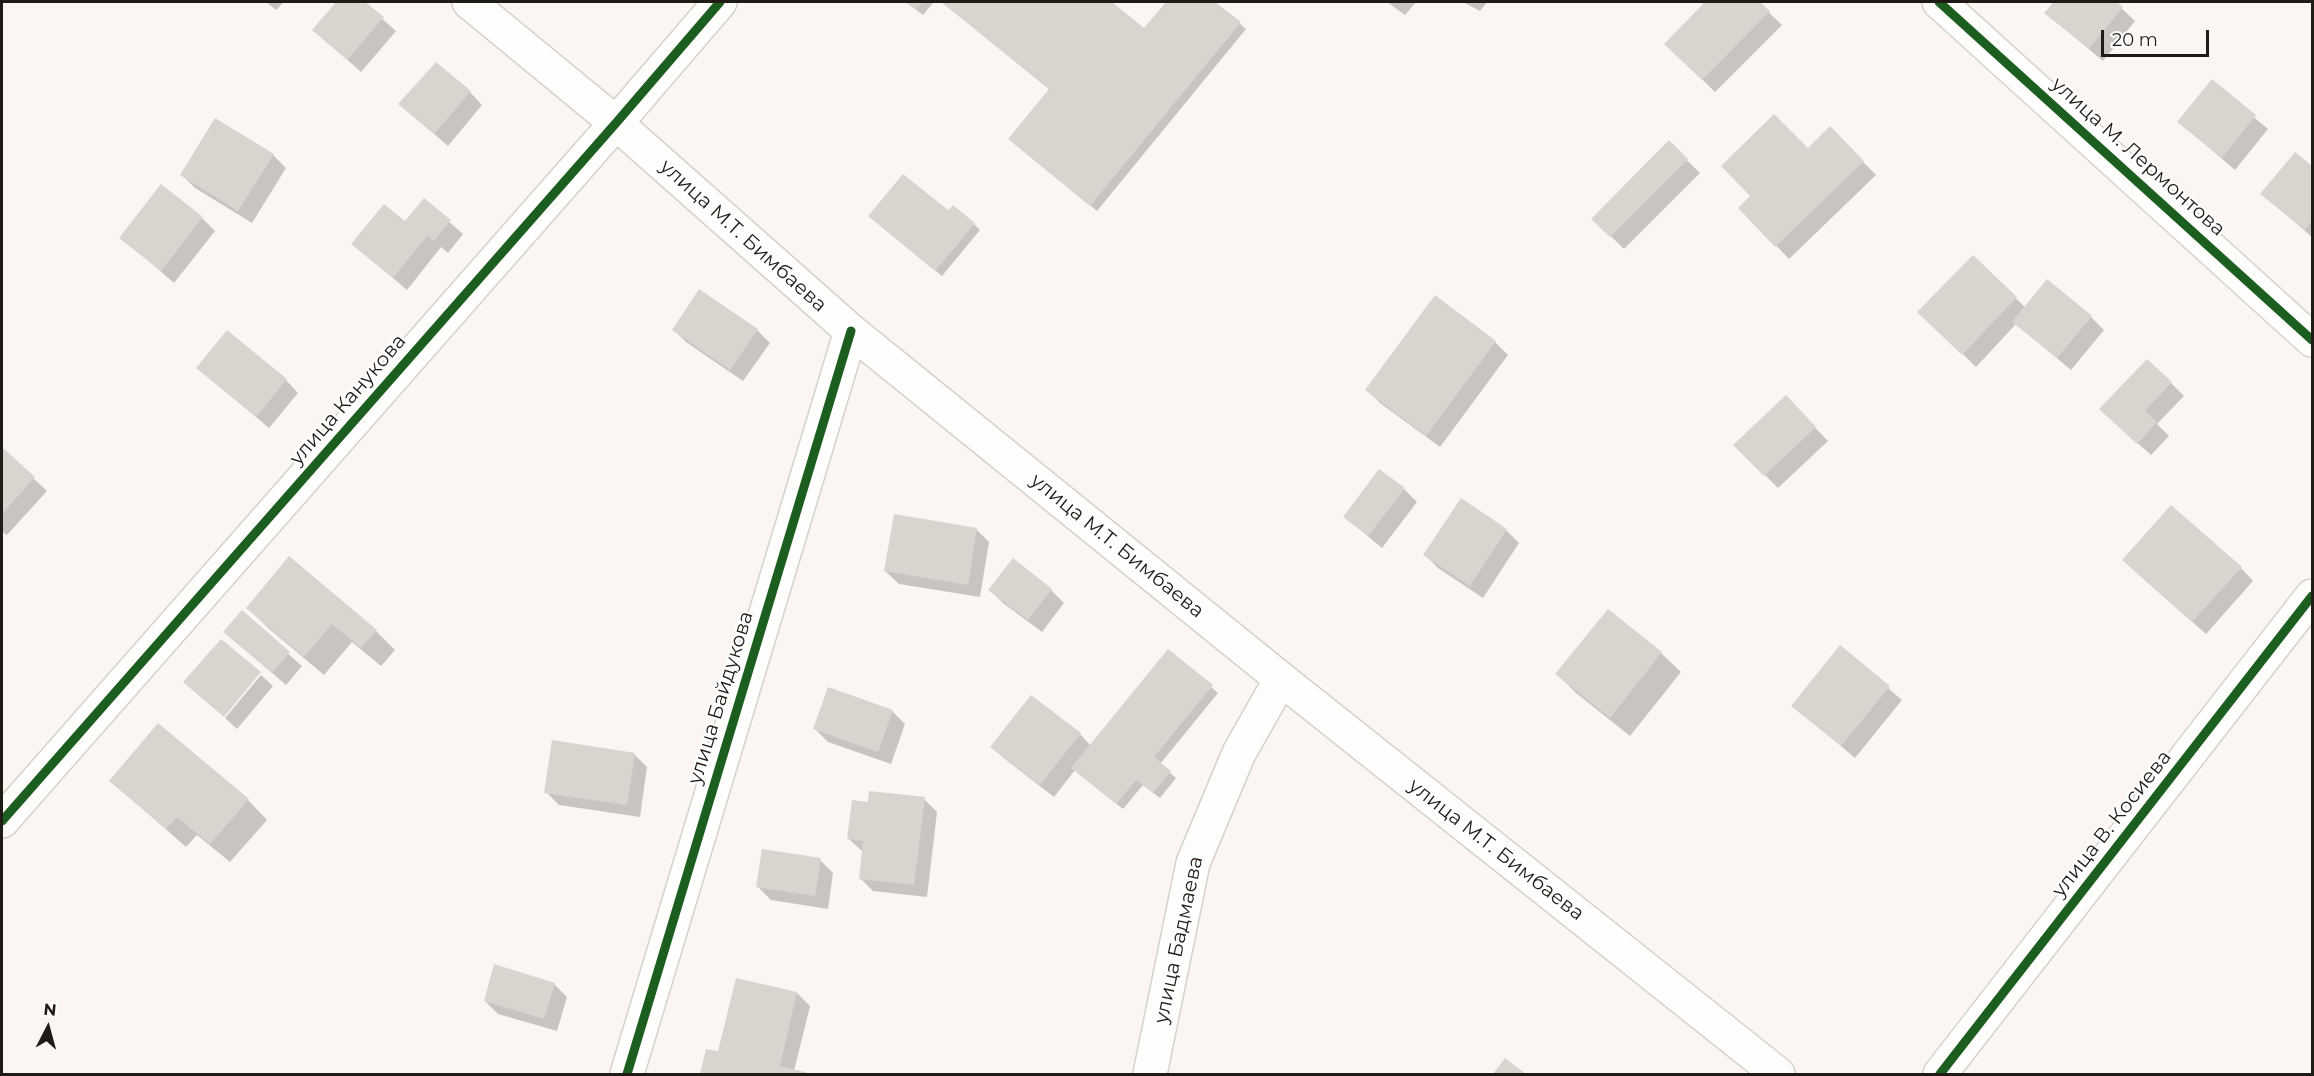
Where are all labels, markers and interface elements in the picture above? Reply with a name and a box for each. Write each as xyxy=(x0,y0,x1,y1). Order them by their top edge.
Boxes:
scale bar xyxy=(2104,18,2212,56)
text: 20 m xyxy=(2112,29,2158,51)
street label: улица М. Лермонтова xyxy=(2046,73,2230,241)
street label: улица М.Т. Бимбаева xyxy=(655,155,831,317)
street label: улица Канукова xyxy=(285,330,411,470)
street label: улица М.Т. Бимбаева xyxy=(1025,469,1209,623)
street label: улица Байдукова xyxy=(683,609,759,787)
street label: улица В. Косиева xyxy=(2047,746,2177,902)
street label: улица М.Т. Бимбаева xyxy=(1403,774,1589,926)
street label: улица Бадмаева xyxy=(1150,854,1208,1026)
north arrow xyxy=(18,998,78,1058)
text: N xyxy=(43,999,57,1020)

